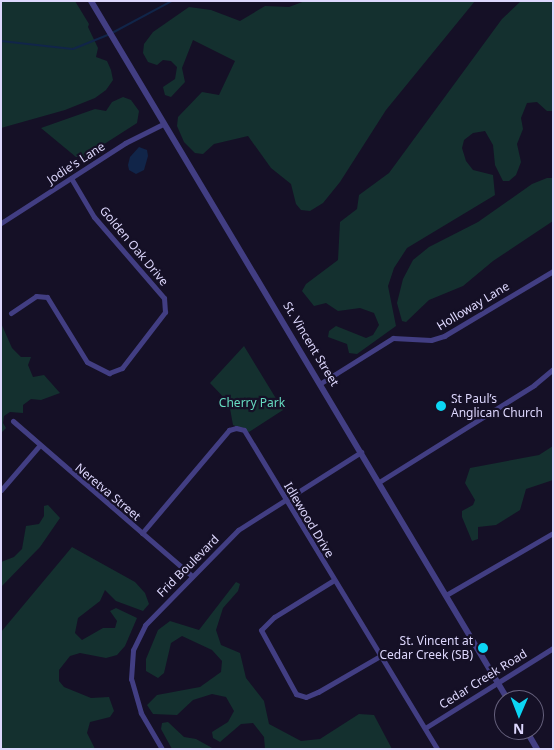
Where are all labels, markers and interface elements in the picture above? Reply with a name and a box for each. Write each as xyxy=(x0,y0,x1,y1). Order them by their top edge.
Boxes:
street label: Jodie's Lane xyxy=(44,139,108,187)
street label: Golden Oak Drive xyxy=(97,203,171,289)
street label: Holloway Lane xyxy=(434,279,512,333)
street label: St. Vincent Street xyxy=(280,299,342,389)
place label: St Paul’s Anglican Church xyxy=(451,392,543,420)
park label: Cherry Park xyxy=(219,396,285,410)
marker: St Paul’s Anglican Church xyxy=(435,400,447,412)
street label: Neretva Street xyxy=(72,460,144,524)
street label: Idlewood Drive xyxy=(281,480,337,560)
street label: Frid Boulevard xyxy=(154,532,222,600)
place label: St. Vincent at Cedar Creek (SB) xyxy=(380,634,473,662)
marker: St. Vincent at Cedar Creek (SB) xyxy=(477,642,489,654)
street label: Cedar Creek Road xyxy=(436,646,530,712)
north arrow xyxy=(494,690,544,740)
text: N xyxy=(513,720,525,739)

